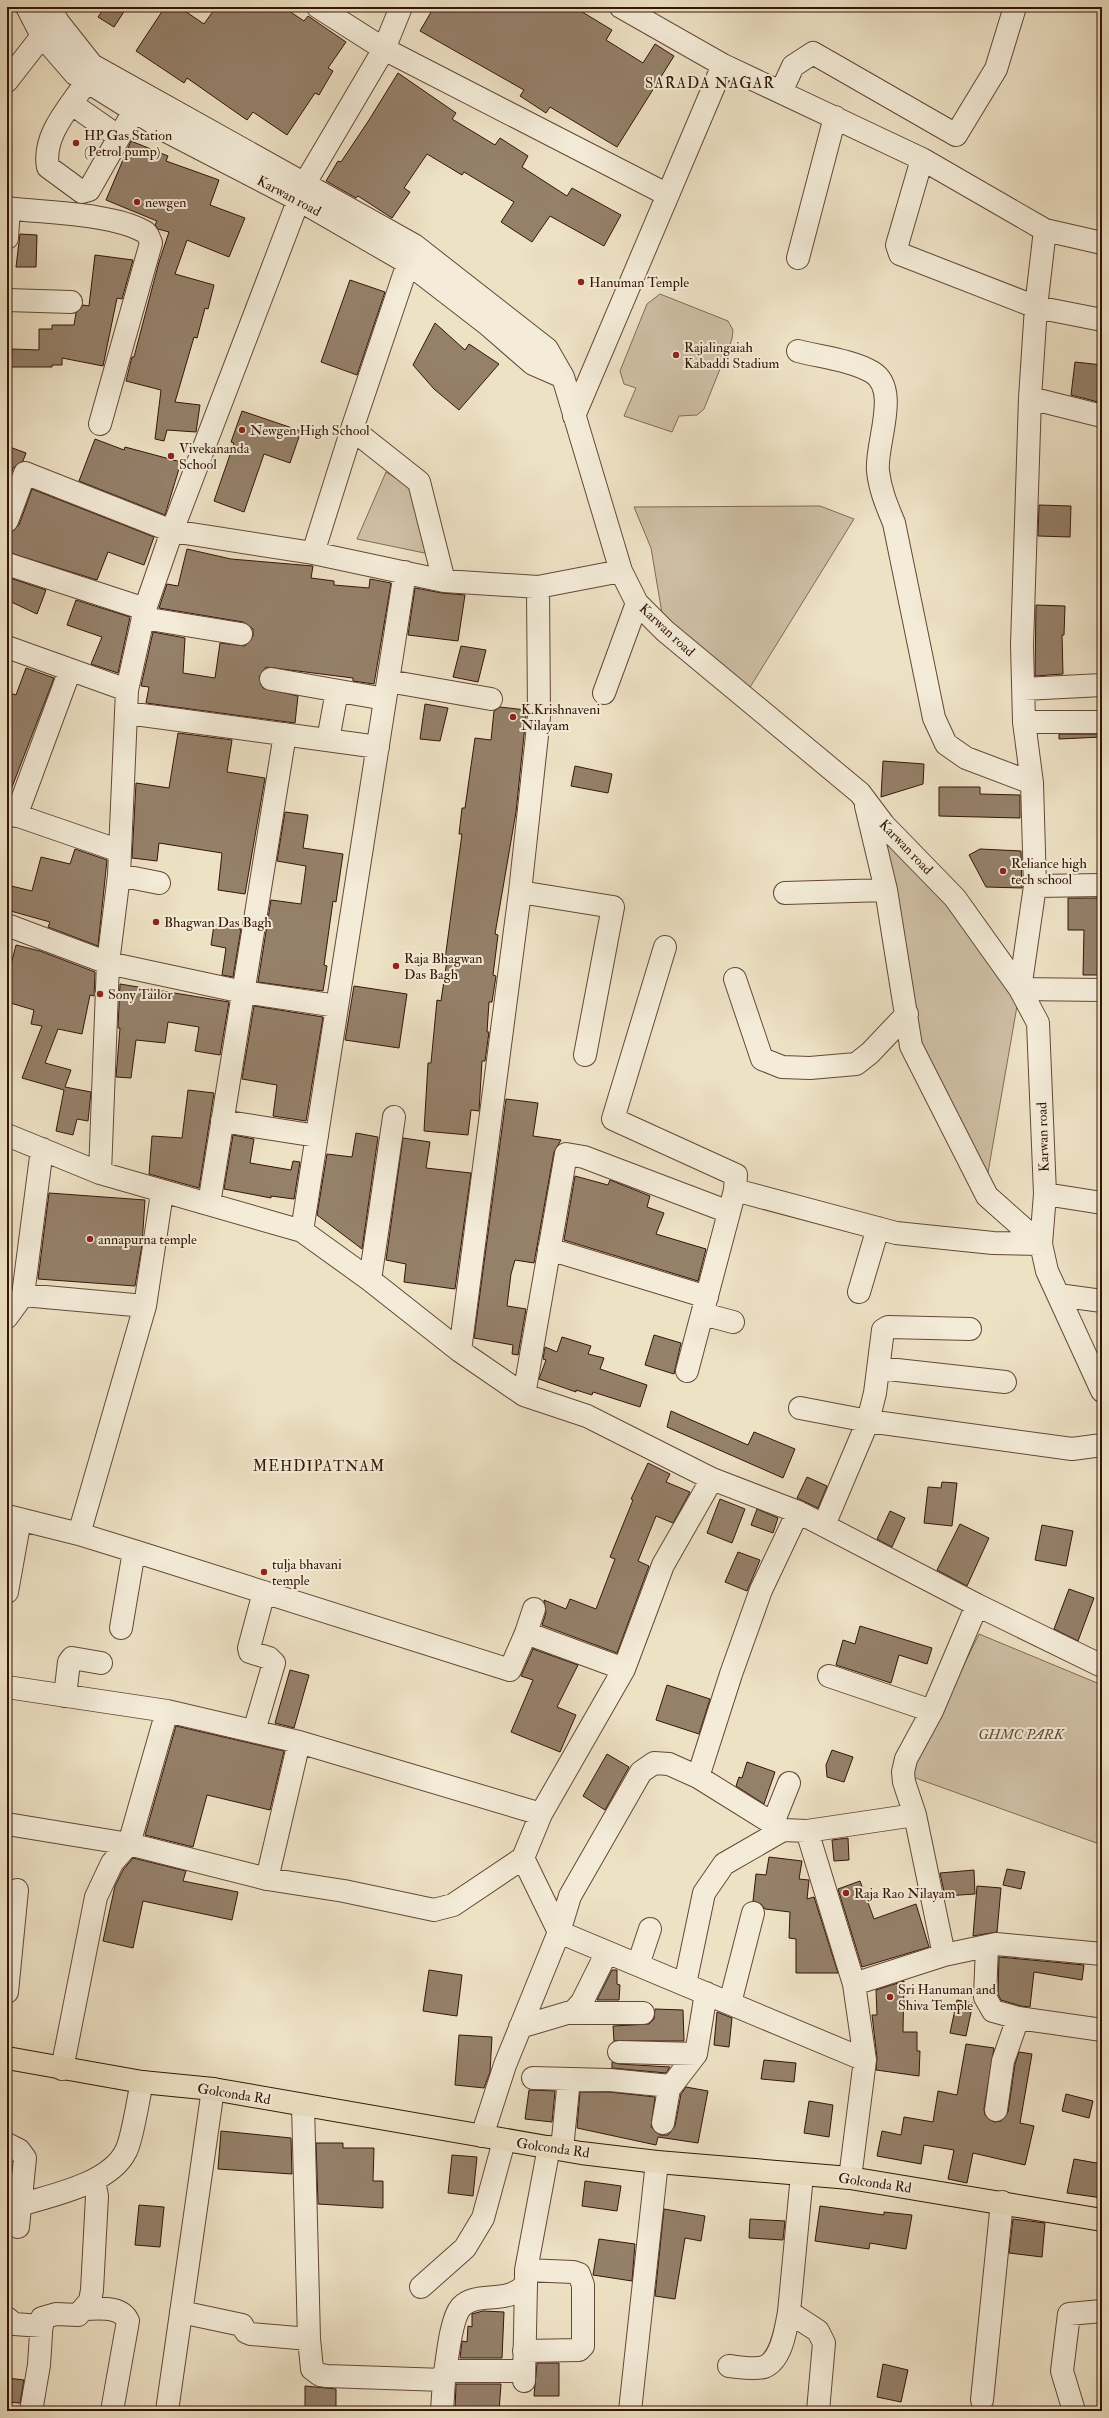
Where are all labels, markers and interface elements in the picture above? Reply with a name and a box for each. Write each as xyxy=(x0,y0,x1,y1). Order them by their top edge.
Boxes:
district label: SARADA NAGAR xyxy=(645,74,775,93)
place label: HP Gas Station (Petrol pump) xyxy=(84,127,172,161)
marker: HP Gas Station (Petrol pump) xyxy=(71,138,81,148)
street label: Karwan road xyxy=(254,172,324,220)
place label: newgen xyxy=(145,194,187,211)
marker: newgen xyxy=(132,197,142,207)
place label: Hanuman Temple xyxy=(589,274,689,292)
marker: Hanuman Temple xyxy=(576,277,586,287)
place label: Rajalingaiah Kabaddi Stadium xyxy=(684,339,779,372)
marker: Rajalingaiah Kabaddi Stadium xyxy=(671,350,681,360)
place label: Newgen High School xyxy=(250,422,370,439)
marker: Newgen High School xyxy=(237,425,247,435)
place label: Vivekananda School xyxy=(179,440,250,473)
marker: Vivekananda School xyxy=(166,451,176,461)
street label: Karwan road xyxy=(636,600,698,660)
place label: K.Krishnaveni Nilayam xyxy=(521,701,600,735)
marker: K.Krishnaveni Nilayam xyxy=(508,712,518,722)
street label: Karwan road xyxy=(876,816,936,878)
place label: Reliance high tech school xyxy=(1011,855,1087,888)
marker: Reliance high tech school xyxy=(998,866,1008,876)
place label: Bhagwan Das Bagh xyxy=(164,914,272,931)
marker: Bhagwan Das Bagh xyxy=(151,917,161,927)
place label: Raja Bhagwan Das Bagh xyxy=(404,950,482,983)
marker: Raja Bhagwan Das Bagh xyxy=(391,961,401,971)
place label: Sony Tailor xyxy=(108,986,173,1004)
marker: Sony Tailor xyxy=(95,989,105,999)
street label: Karwan road xyxy=(1033,1102,1053,1172)
place label: annapurna temple xyxy=(98,1231,197,1249)
marker: annapurna temple xyxy=(85,1234,95,1244)
district label: MEHDIPATNAM xyxy=(253,1457,385,1476)
place label: tulja bhavani temple xyxy=(272,1556,342,1590)
marker: tulja bhavani temple xyxy=(259,1567,269,1577)
park label: GHMC PARK xyxy=(978,1726,1066,1743)
place label: Raja Rao Nilayam xyxy=(854,1885,955,1903)
marker: Raja Rao Nilayam xyxy=(841,1888,851,1898)
place label: Sri Hanuman and Shiva Temple xyxy=(898,1981,996,2015)
marker: Sri Hanuman and Shiva Temple xyxy=(885,1992,895,2002)
street label: Golconda Rd xyxy=(196,2080,272,2108)
street label: Golconda Rd xyxy=(515,2134,591,2162)
street label: Golconda Rd xyxy=(837,2169,913,2197)

